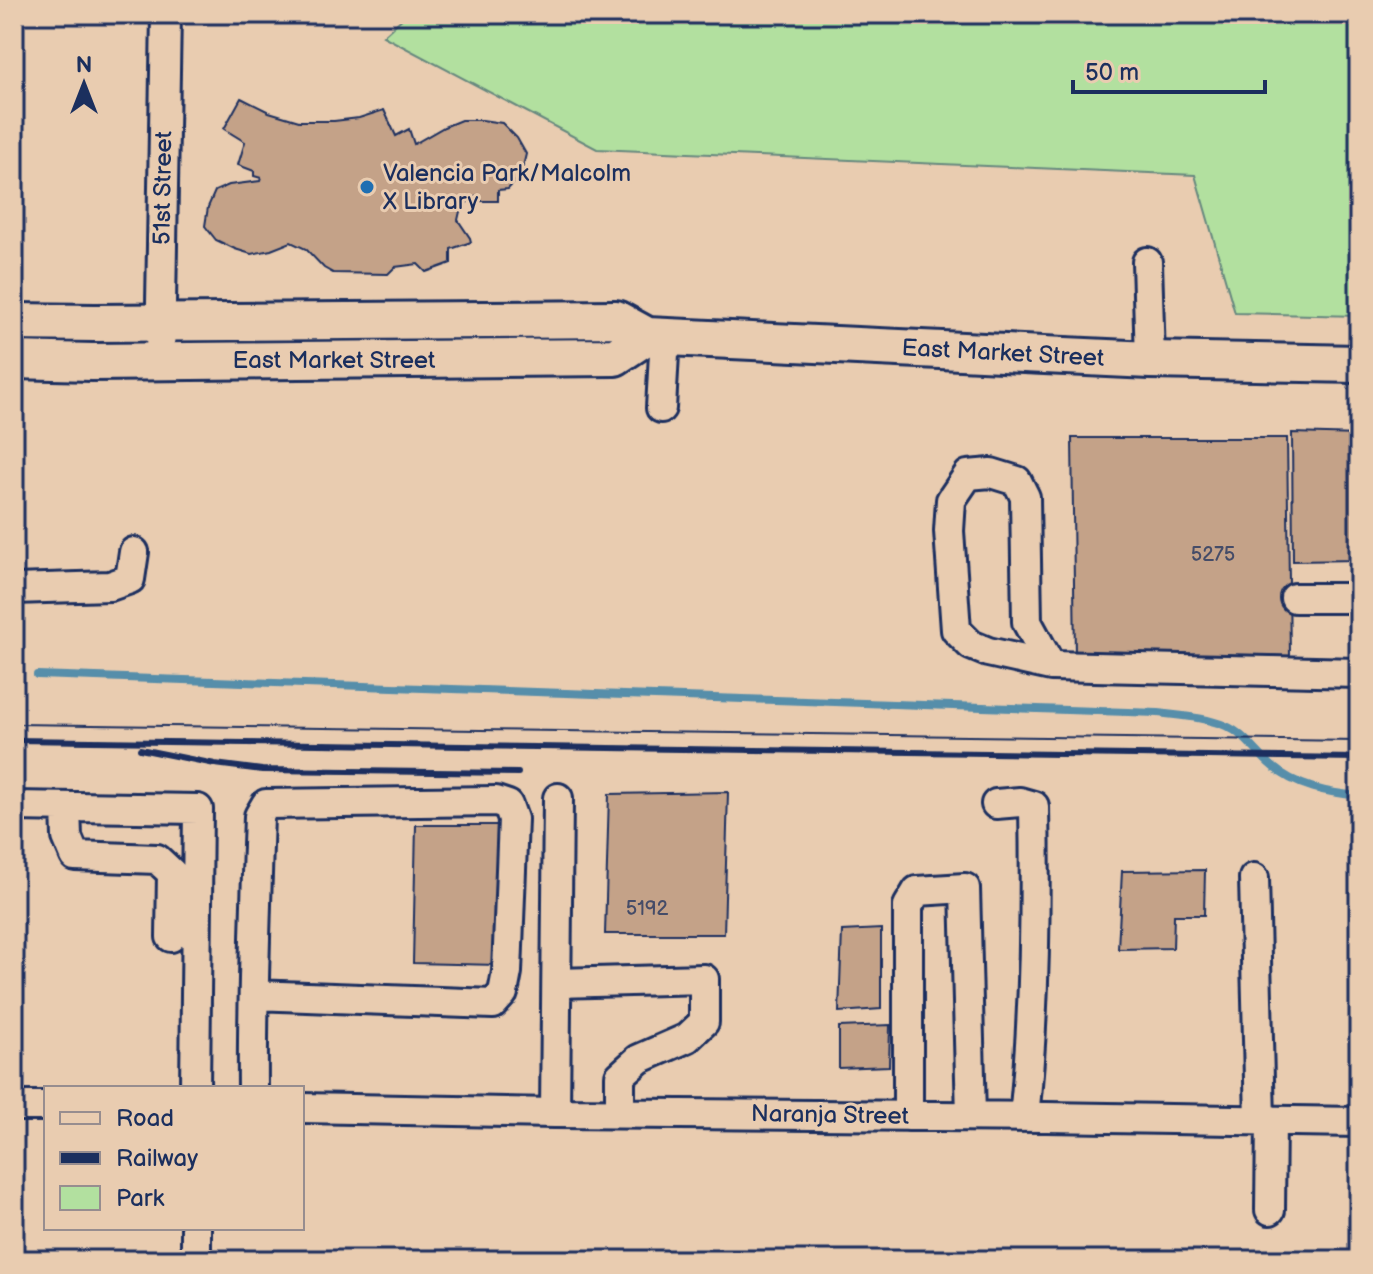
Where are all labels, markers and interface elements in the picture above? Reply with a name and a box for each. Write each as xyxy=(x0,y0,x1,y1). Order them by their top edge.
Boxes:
north arrow xyxy=(44,44,124,124)
scale bar xyxy=(1073,44,1265,94)
text: N xyxy=(76,52,92,79)
text: 50 m xyxy=(1085,58,1139,87)
street label: 51st Street xyxy=(148,130,179,245)
place label: Valencia Park/Malcolm X Library xyxy=(382,159,631,216)
marker: Valencia Park/Malcolm X Library xyxy=(358,178,376,196)
street label: East Market Street xyxy=(901,333,1106,373)
street label: East Market Street xyxy=(233,346,436,375)
house number: 5275 xyxy=(1191,543,1235,567)
house number: 5192 xyxy=(626,897,668,921)
legend xyxy=(44,1086,304,1230)
street label: Naranja Street xyxy=(751,1099,910,1131)
text: Road xyxy=(116,1104,174,1133)
text: Railway xyxy=(116,1144,198,1173)
text: Park xyxy=(116,1184,164,1213)

